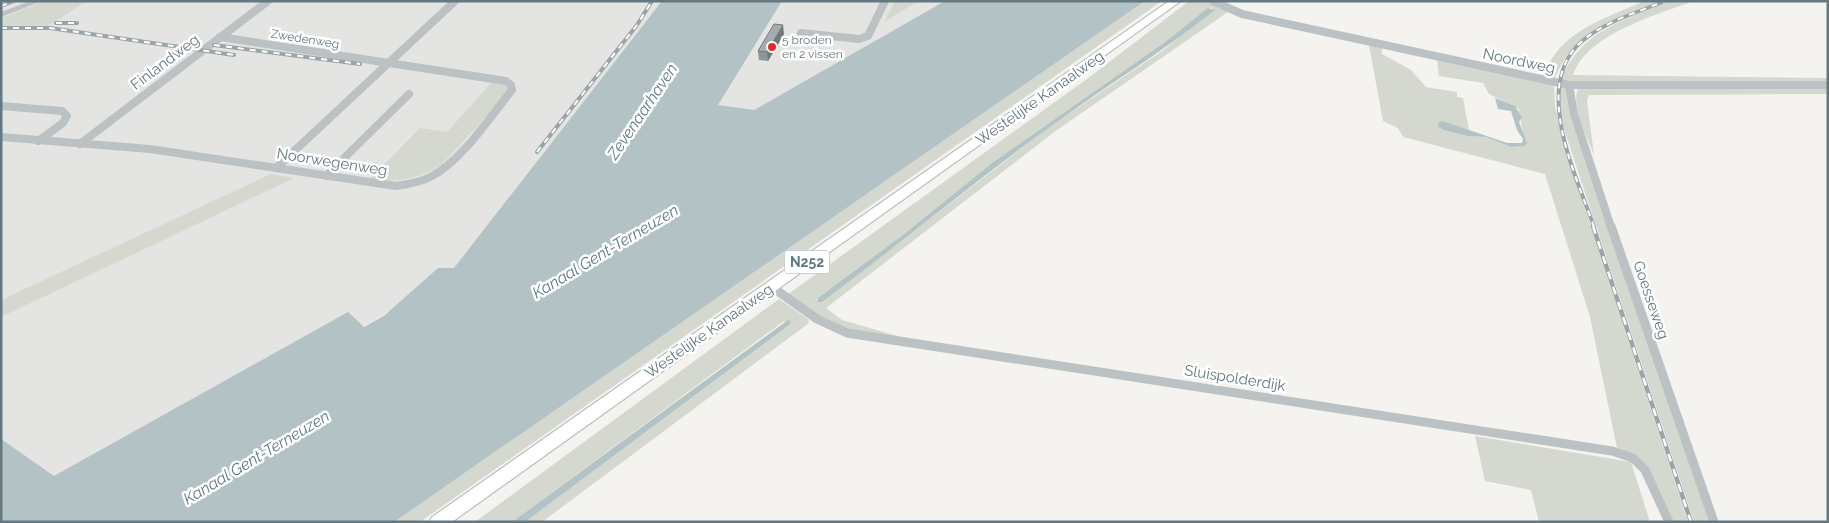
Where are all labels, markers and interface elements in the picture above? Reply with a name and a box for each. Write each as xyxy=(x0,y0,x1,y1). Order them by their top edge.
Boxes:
street label: Zwedenweg xyxy=(270,27,340,51)
street label: Finlandweg xyxy=(127,30,203,94)
place label: 5 broden en 2 vissen xyxy=(782,33,843,61)
marker: 5 broden en 2 vissen xyxy=(766,41,778,53)
street label: Noordweg xyxy=(1481,45,1557,77)
street label: Westelijke Kanaalweg xyxy=(973,47,1107,149)
water label: Zevenaarhaven xyxy=(603,60,681,164)
street label: Noorwegenweg xyxy=(275,144,389,180)
water label: Kanaal Gent-Terneuzen xyxy=(529,200,682,303)
road number: N252 xyxy=(784,250,830,274)
street label: Goesseweg xyxy=(1629,259,1673,341)
street label: Westelijke Kanaalweg xyxy=(642,280,776,382)
street label: Sluispolderdijk xyxy=(1183,361,1287,395)
water label: Kanaal Gent-Terneuzen xyxy=(180,406,333,509)

